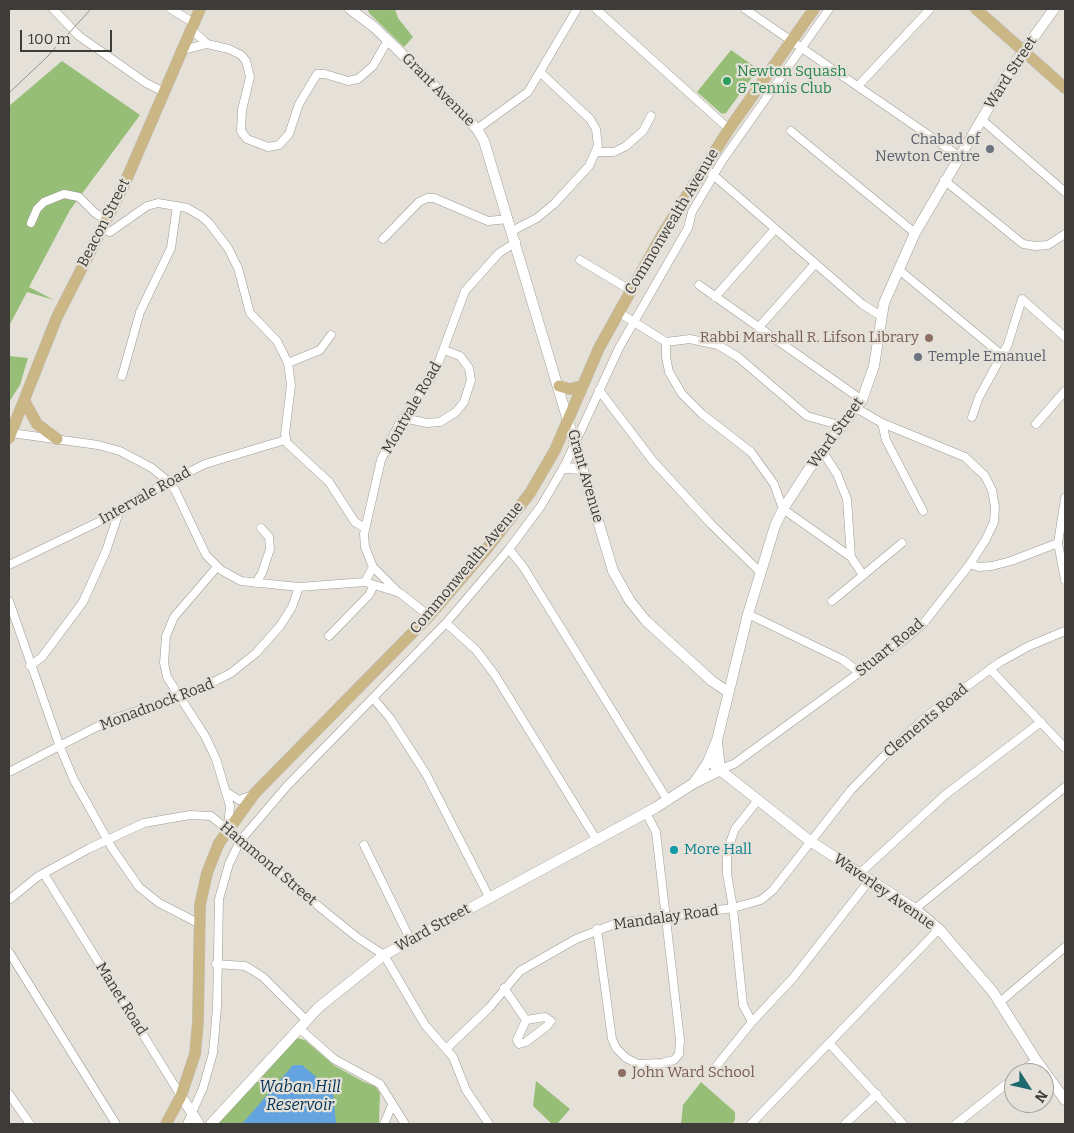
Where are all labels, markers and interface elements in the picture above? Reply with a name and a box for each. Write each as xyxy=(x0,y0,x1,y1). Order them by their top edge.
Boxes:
scale bar xyxy=(22,20,115,52)
text: 100 m xyxy=(28,30,71,48)
street label: Ward Street xyxy=(981,33,1041,113)
street label: Grant Avenue xyxy=(398,50,478,130)
place label: Newton Squash & Tennis Club xyxy=(737,63,847,98)
marker: Newton Squash & Tennis Club xyxy=(721,75,733,87)
place label: Chabad of Newton Centre xyxy=(875,131,980,166)
marker: Chabad of Newton Centre xyxy=(984,143,996,155)
street label: Commonwealth Avenue xyxy=(621,146,723,298)
street label: Beacon Street xyxy=(74,176,134,270)
place label: Rabbi Marshall R. Lifson Library xyxy=(700,329,919,347)
marker: Rabbi Marshall R. Lifson Library xyxy=(923,332,935,344)
place label: Temple Emanuel xyxy=(928,348,1046,366)
marker: Temple Emanuel xyxy=(912,351,924,363)
street label: Montvale Road xyxy=(378,359,446,457)
street label: Ward Street xyxy=(804,394,868,472)
street label: Grant Avenue xyxy=(563,427,607,525)
street label: Intervale Road xyxy=(96,464,194,528)
street label: Commonwealth Avenue xyxy=(406,498,528,638)
street label: Stuart Road xyxy=(852,615,928,681)
street label: Monadnock Road xyxy=(97,675,217,735)
street label: Clements Road xyxy=(880,681,972,761)
street label: Hammond Street xyxy=(216,818,320,910)
place label: More Hall xyxy=(684,841,752,859)
marker: More Hall xyxy=(668,844,680,856)
street label: Waverley Avenue xyxy=(830,850,938,934)
street label: Ward Street xyxy=(392,900,474,956)
street label: Mandalay Road xyxy=(612,902,720,934)
street label: Manet Road xyxy=(91,959,151,1039)
north arrow xyxy=(1004,1063,1054,1113)
place label: John Ward School xyxy=(632,1064,755,1082)
marker: John Ward School xyxy=(616,1067,628,1079)
water label: Waban Hill Reservoir xyxy=(259,1078,341,1116)
text: N xyxy=(1031,1087,1051,1106)

